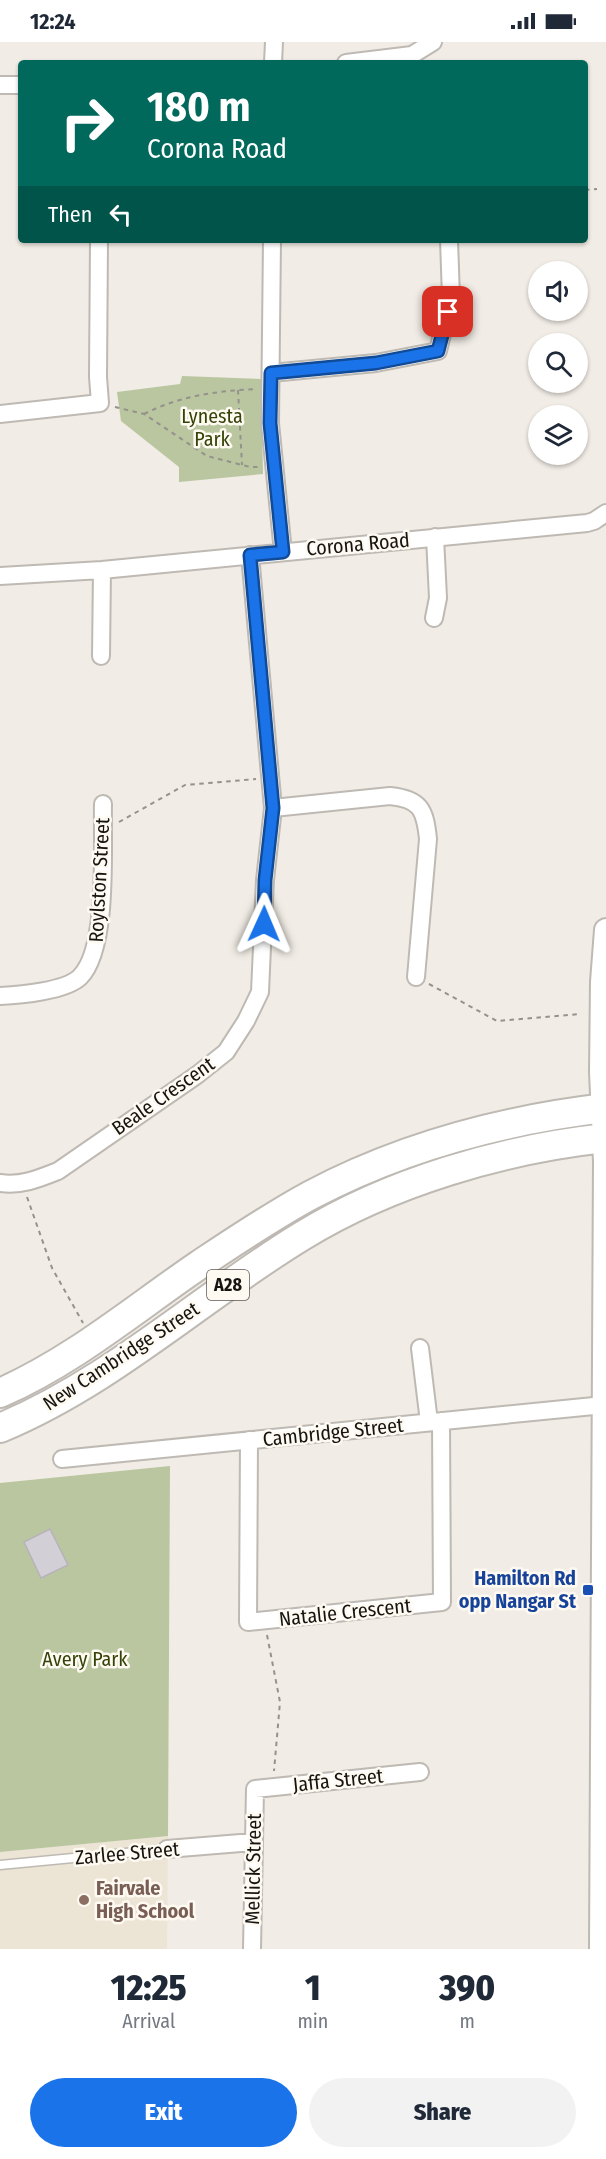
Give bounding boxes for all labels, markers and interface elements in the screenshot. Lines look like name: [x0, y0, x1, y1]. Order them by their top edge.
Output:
text: 12:24: [30, 8, 76, 35]
text: 180 m: [147, 82, 251, 132]
icon: right: [48, 84, 126, 162]
text: Corona Road: [147, 133, 287, 165]
icon: left: [104, 198, 137, 231]
text: Then: [48, 201, 92, 228]
map controls: [528, 261, 588, 465]
button: sound: [528, 261, 588, 321]
pin: [422, 286, 473, 337]
icon: arrive: [431, 295, 464, 328]
button: search: [528, 333, 588, 393]
park label: Lynesta Park: [181, 404, 243, 451]
button: layers: [528, 405, 588, 465]
street label: Corona Road: [305, 528, 411, 560]
street label: Roylston Street: [84, 817, 114, 943]
position arrow: [232, 892, 296, 956]
street label: Beale Crescent: [107, 1052, 219, 1140]
road number: A28: [207, 1270, 249, 1300]
street label: New Cambridge Street: [38, 1296, 204, 1415]
street label: Cambridge Street: [261, 1413, 405, 1451]
place label: Hamilton Rd opp Nangar St: [459, 1566, 577, 1613]
marker: Hamilton Rd opp Nangar St: [581, 1583, 595, 1597]
street label: Natalie Crescent: [278, 1593, 413, 1631]
park label: Avery Park: [42, 1647, 128, 1671]
street label: Jaffa Street: [292, 1763, 385, 1797]
street label: Mellick Street: [240, 1813, 266, 1925]
street label: Zarlee Street: [74, 1836, 181, 1870]
place label: Fairvale High School: [96, 1876, 195, 1923]
marker: Fairvale High School: [77, 1893, 91, 1907]
text: 12:25: [111, 1966, 187, 2010]
text: 1: [305, 1966, 321, 2010]
text: 390: [439, 1966, 495, 2010]
text: Arrival: [122, 2009, 175, 2033]
text: min: [297, 2009, 328, 2033]
text: m: [459, 2009, 475, 2033]
button: Exit: [30, 2078, 297, 2147]
button: Share: [309, 2078, 576, 2147]

